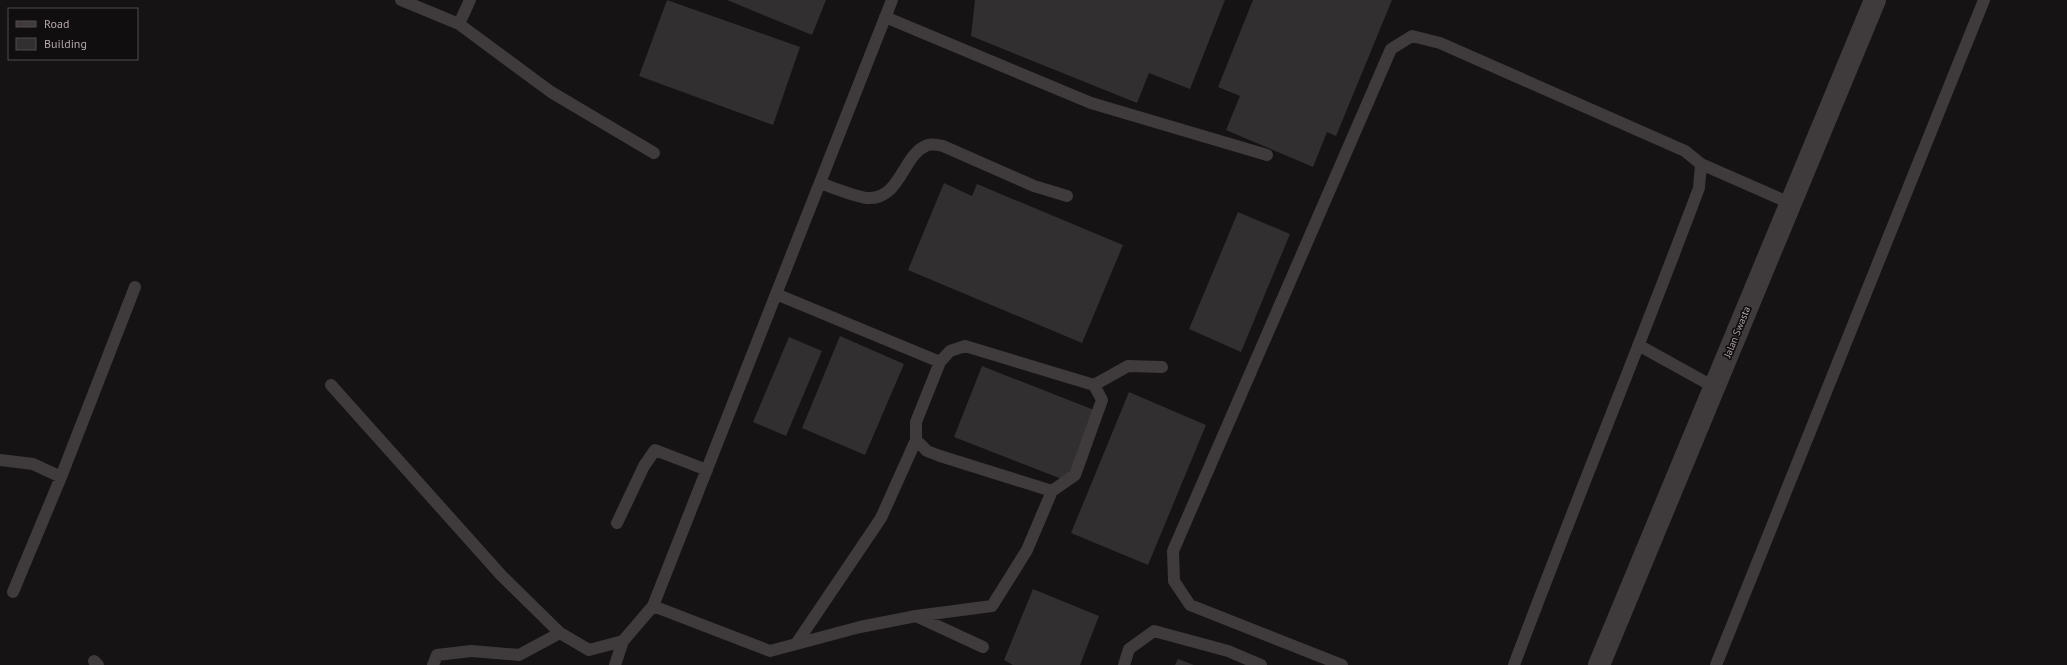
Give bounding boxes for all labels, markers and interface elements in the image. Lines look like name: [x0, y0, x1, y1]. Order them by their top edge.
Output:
legend: [8, 8, 138, 60]
text: Road: [44, 16, 69, 31]
text: Building: [44, 36, 87, 51]
street label: Jalan Swasta: [1720, 304, 1753, 360]

